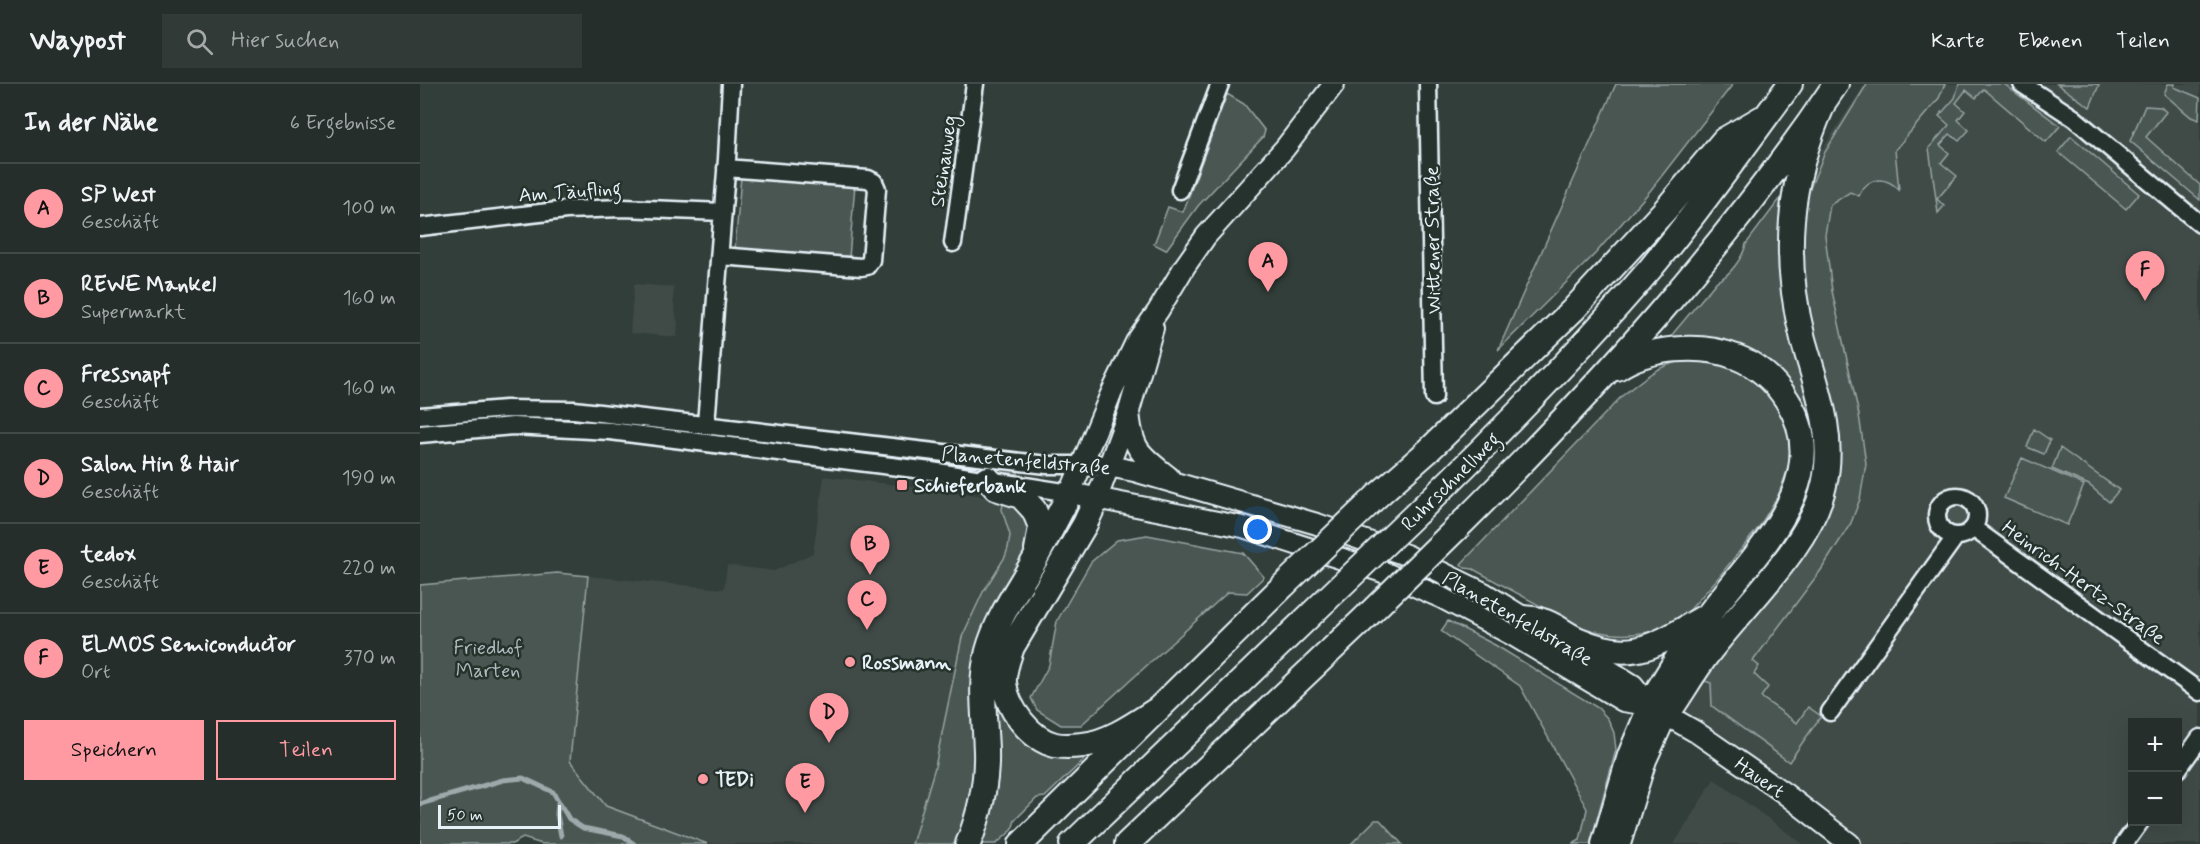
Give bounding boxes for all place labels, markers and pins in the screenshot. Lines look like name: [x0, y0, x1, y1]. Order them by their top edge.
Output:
pin: A: [1248, 242, 1288, 292]
pin: F: [2126, 252, 2164, 301]
place label: Schieferbank: [914, 473, 1027, 500]
marker: Schieferbank: [895, 478, 909, 492]
pin: B: [850, 526, 890, 575]
pin: C: [848, 580, 886, 630]
place label: Rossmann: [862, 650, 951, 677]
marker: Rossmann: [843, 655, 857, 669]
pin: D: [810, 694, 848, 743]
pin: E: [786, 764, 824, 813]
place label: TEDi: [715, 767, 754, 794]
marker: TEDi: [696, 772, 710, 786]

